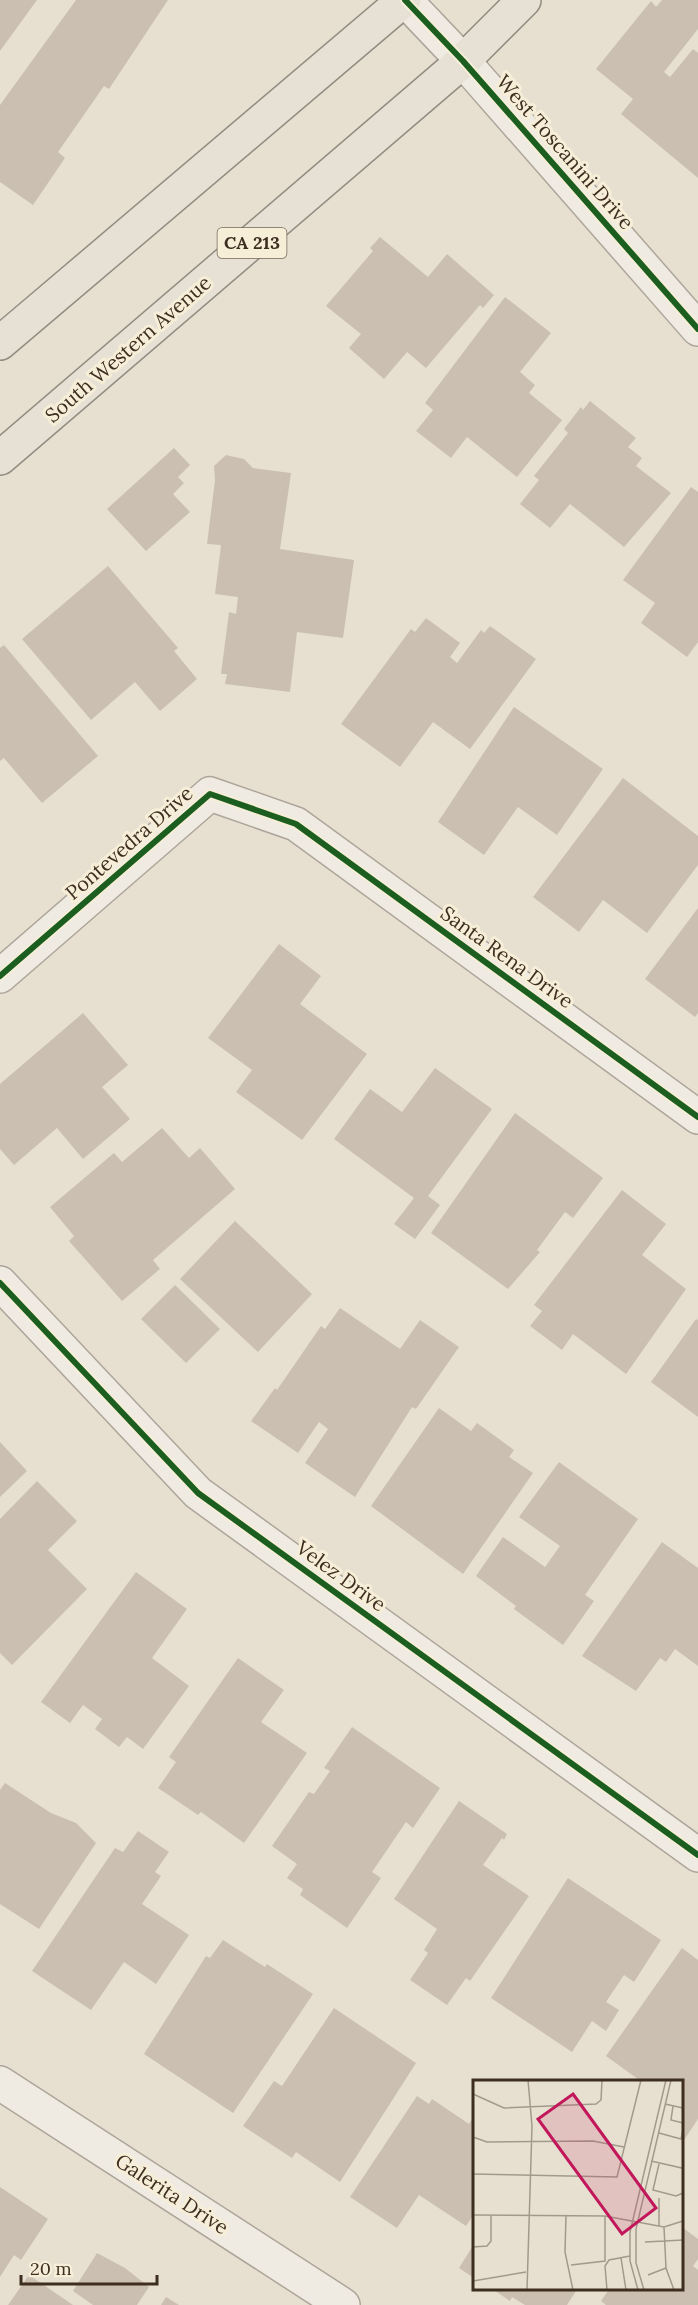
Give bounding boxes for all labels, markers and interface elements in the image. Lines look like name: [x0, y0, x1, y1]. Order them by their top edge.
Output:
street label: West Toscanini Drive: [491, 69, 639, 234]
road number: CA 213: [218, 228, 286, 258]
street label: South Western Avenue: [40, 270, 216, 428]
street label: Pontevedra Drive: [60, 780, 198, 905]
street label: Santa Rena Drive: [436, 900, 579, 1013]
street label: Velez Drive: [291, 1534, 391, 1617]
inset map: [473, 2080, 683, 2290]
street label: Galerita Drive: [111, 2148, 234, 2239]
scale bar: [21, 2248, 158, 2286]
text: 20 m: [30, 2257, 72, 2280]

